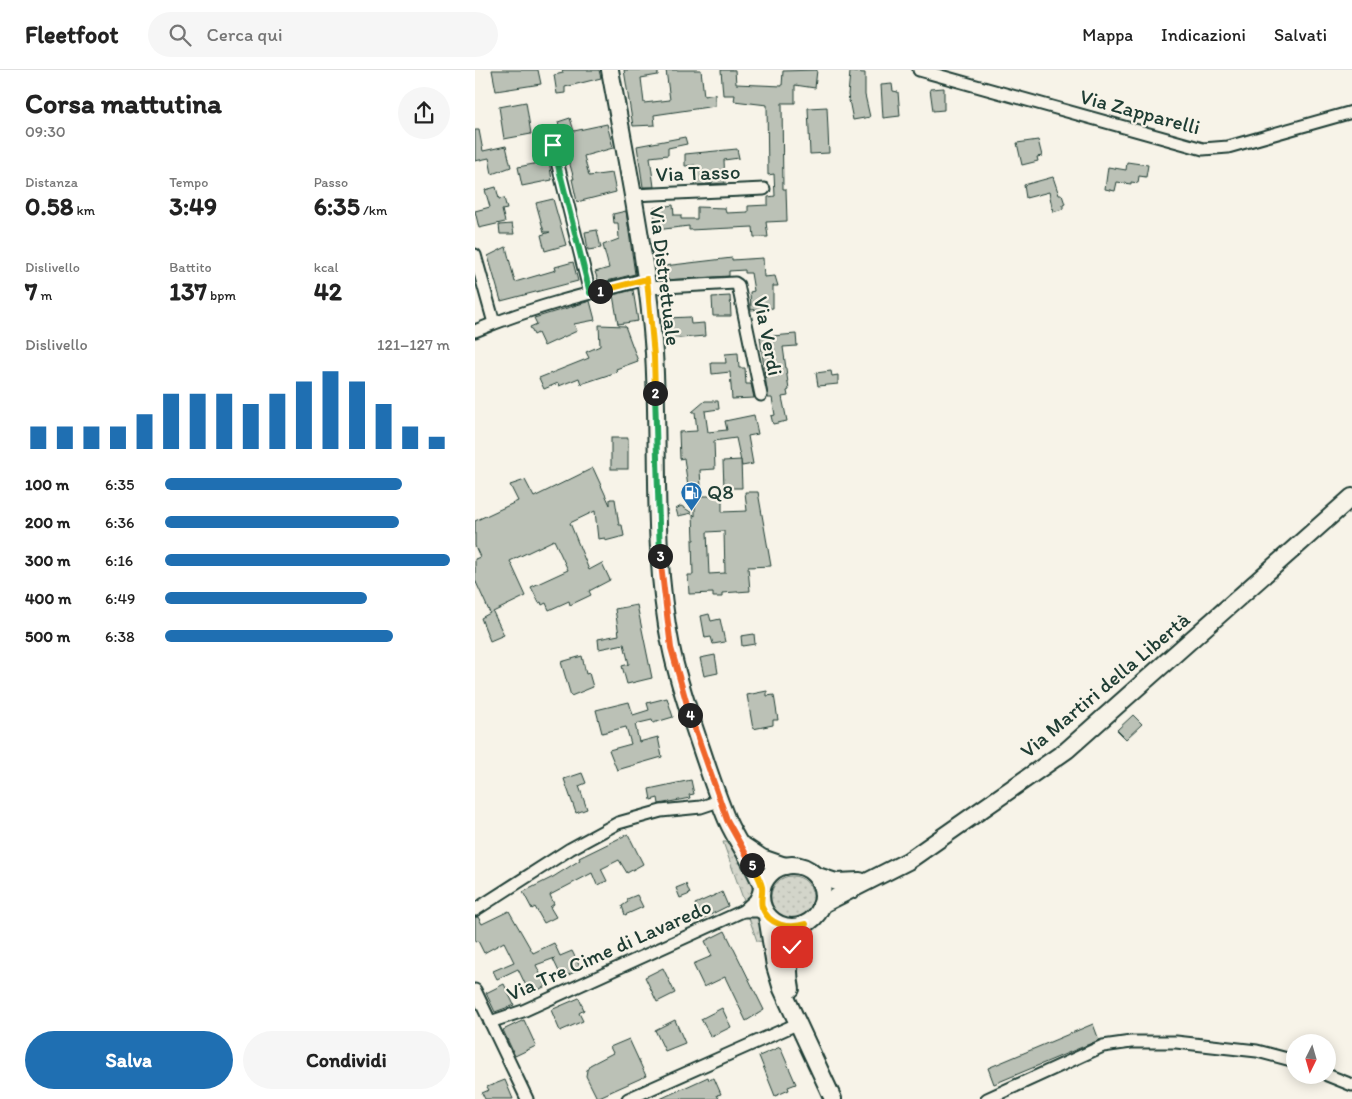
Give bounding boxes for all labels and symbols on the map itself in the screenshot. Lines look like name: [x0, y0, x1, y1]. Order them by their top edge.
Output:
street label: Via Zapparelli: [1077, 83, 1203, 140]
pin: [532, 124, 574, 166]
street label: Via Tasso: [655, 159, 741, 186]
street label: Via Distrettuale: [645, 205, 686, 347]
pin: 1: [587, 278, 613, 304]
street label: Via Verdi: [749, 294, 788, 378]
pin: 2: [643, 380, 667, 406]
place label: Q8: [707, 479, 734, 504]
fuel station icon: Q8: [679, 480, 703, 511]
pin: 3: [647, 544, 673, 568]
street label: Via Martiri della Libertà: [1015, 606, 1195, 763]
pin: 4: [677, 702, 703, 728]
pin: 5: [739, 852, 765, 878]
street label: Via Tre Cime di Lavaredo: [503, 893, 715, 1006]
pin: [771, 926, 813, 968]
north arrow: [1286, 1034, 1336, 1084]

